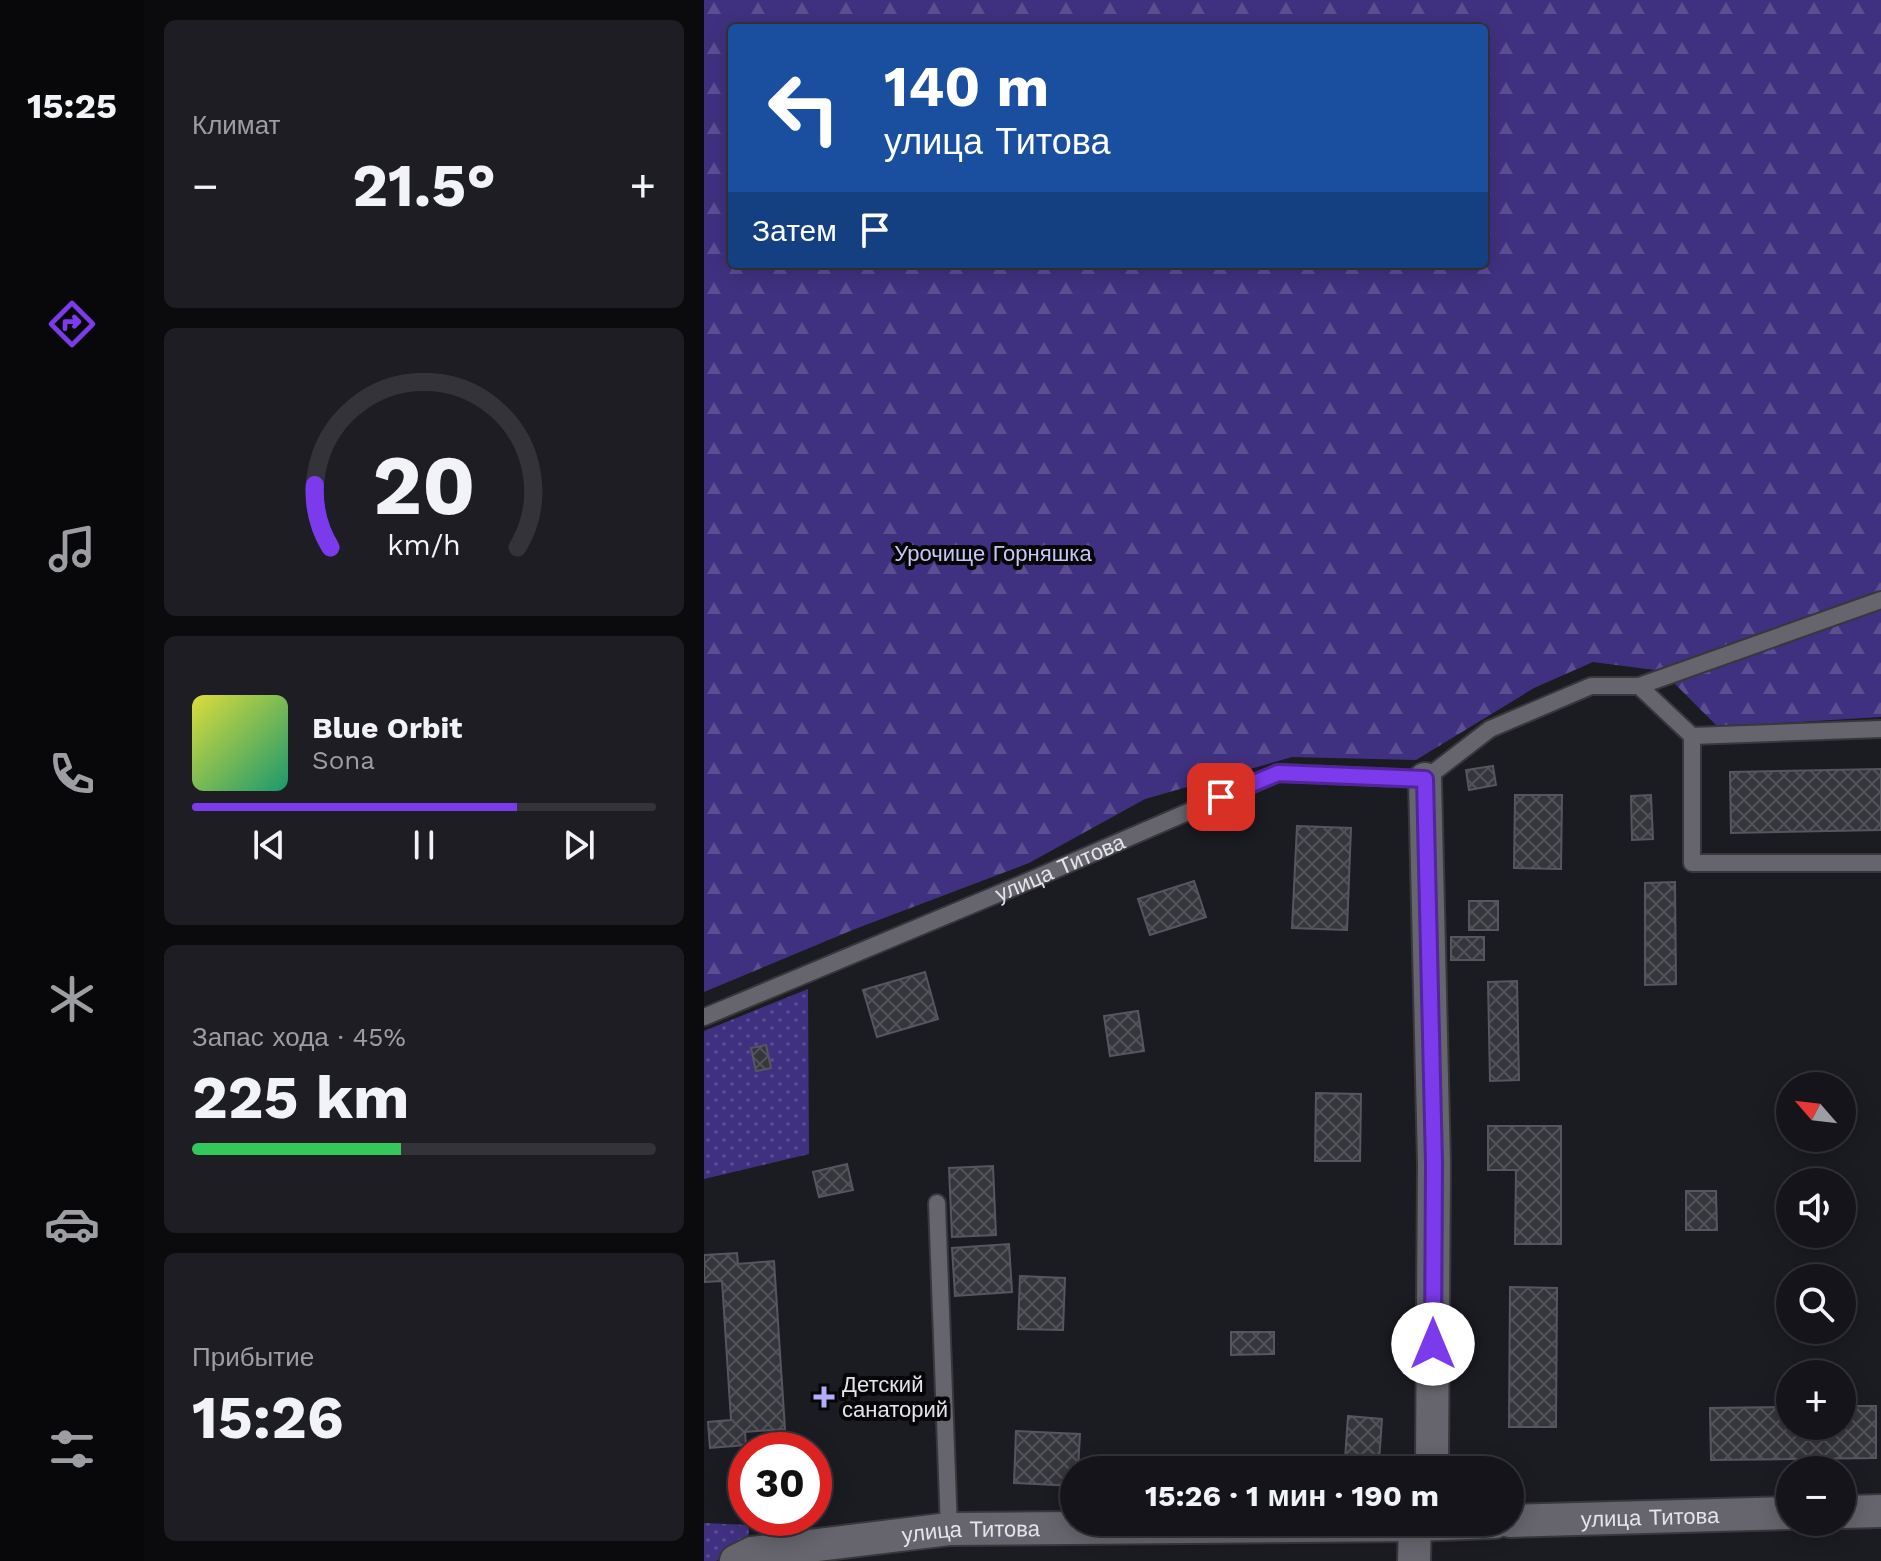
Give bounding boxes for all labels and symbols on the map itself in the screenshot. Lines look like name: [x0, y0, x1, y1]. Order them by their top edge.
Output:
park label: Урочище Горняшка: [894, 541, 1092, 566]
pin: [1187, 763, 1255, 831]
street label: улица Титова: [991, 829, 1129, 907]
north arrow: [1776, 1072, 1856, 1152]
position arrow: [1391, 1302, 1475, 1386]
place label: Детский санаторий: [842, 1372, 948, 1422]
marker: Детский санаторий: [813, 1386, 835, 1408]
speed limit sign: 30: [728, 1432, 832, 1536]
street label: улица Титова: [1580, 1503, 1720, 1532]
street label: улица Титова: [900, 1516, 1041, 1548]

